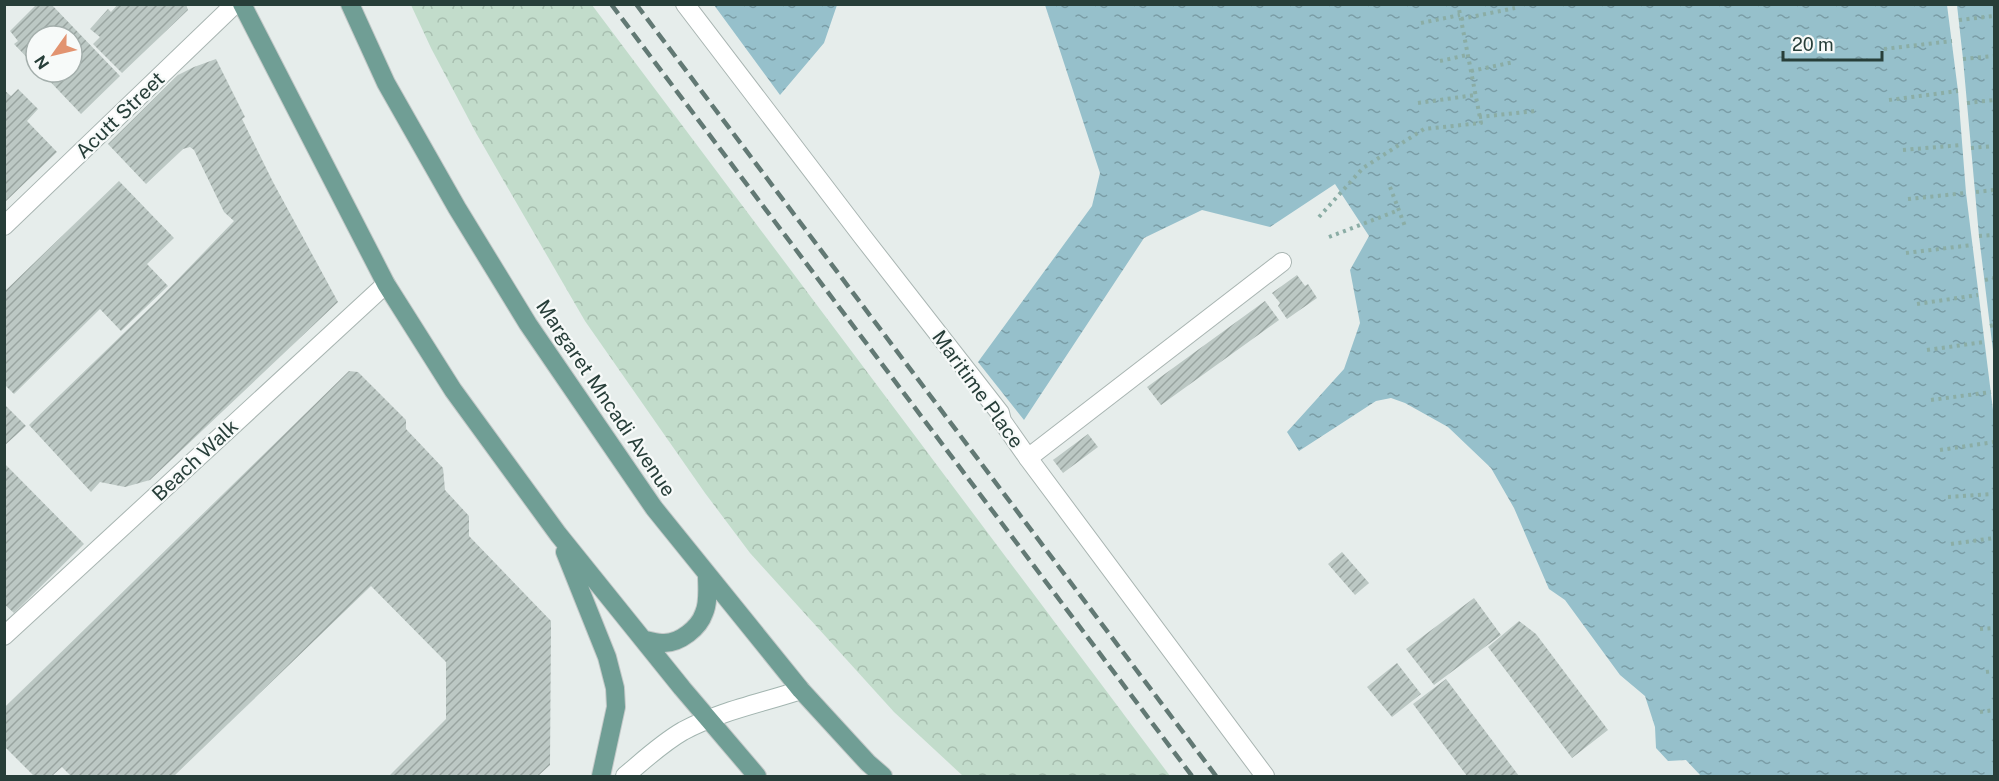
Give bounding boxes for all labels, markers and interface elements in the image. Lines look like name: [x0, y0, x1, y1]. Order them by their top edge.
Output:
north arrow: [24, 24, 84, 84]
scale bar: [1783, 24, 1882, 62]
text: 20 m: [1792, 34, 1834, 55]
text: N: [31, 52, 53, 73]
street label: Acutt Street: [71, 67, 169, 163]
street label: Margaret Mncadi Avenue: [531, 295, 681, 501]
street label: Maritime Place: [927, 325, 1029, 453]
street label: Beach Walk: [147, 414, 243, 506]

